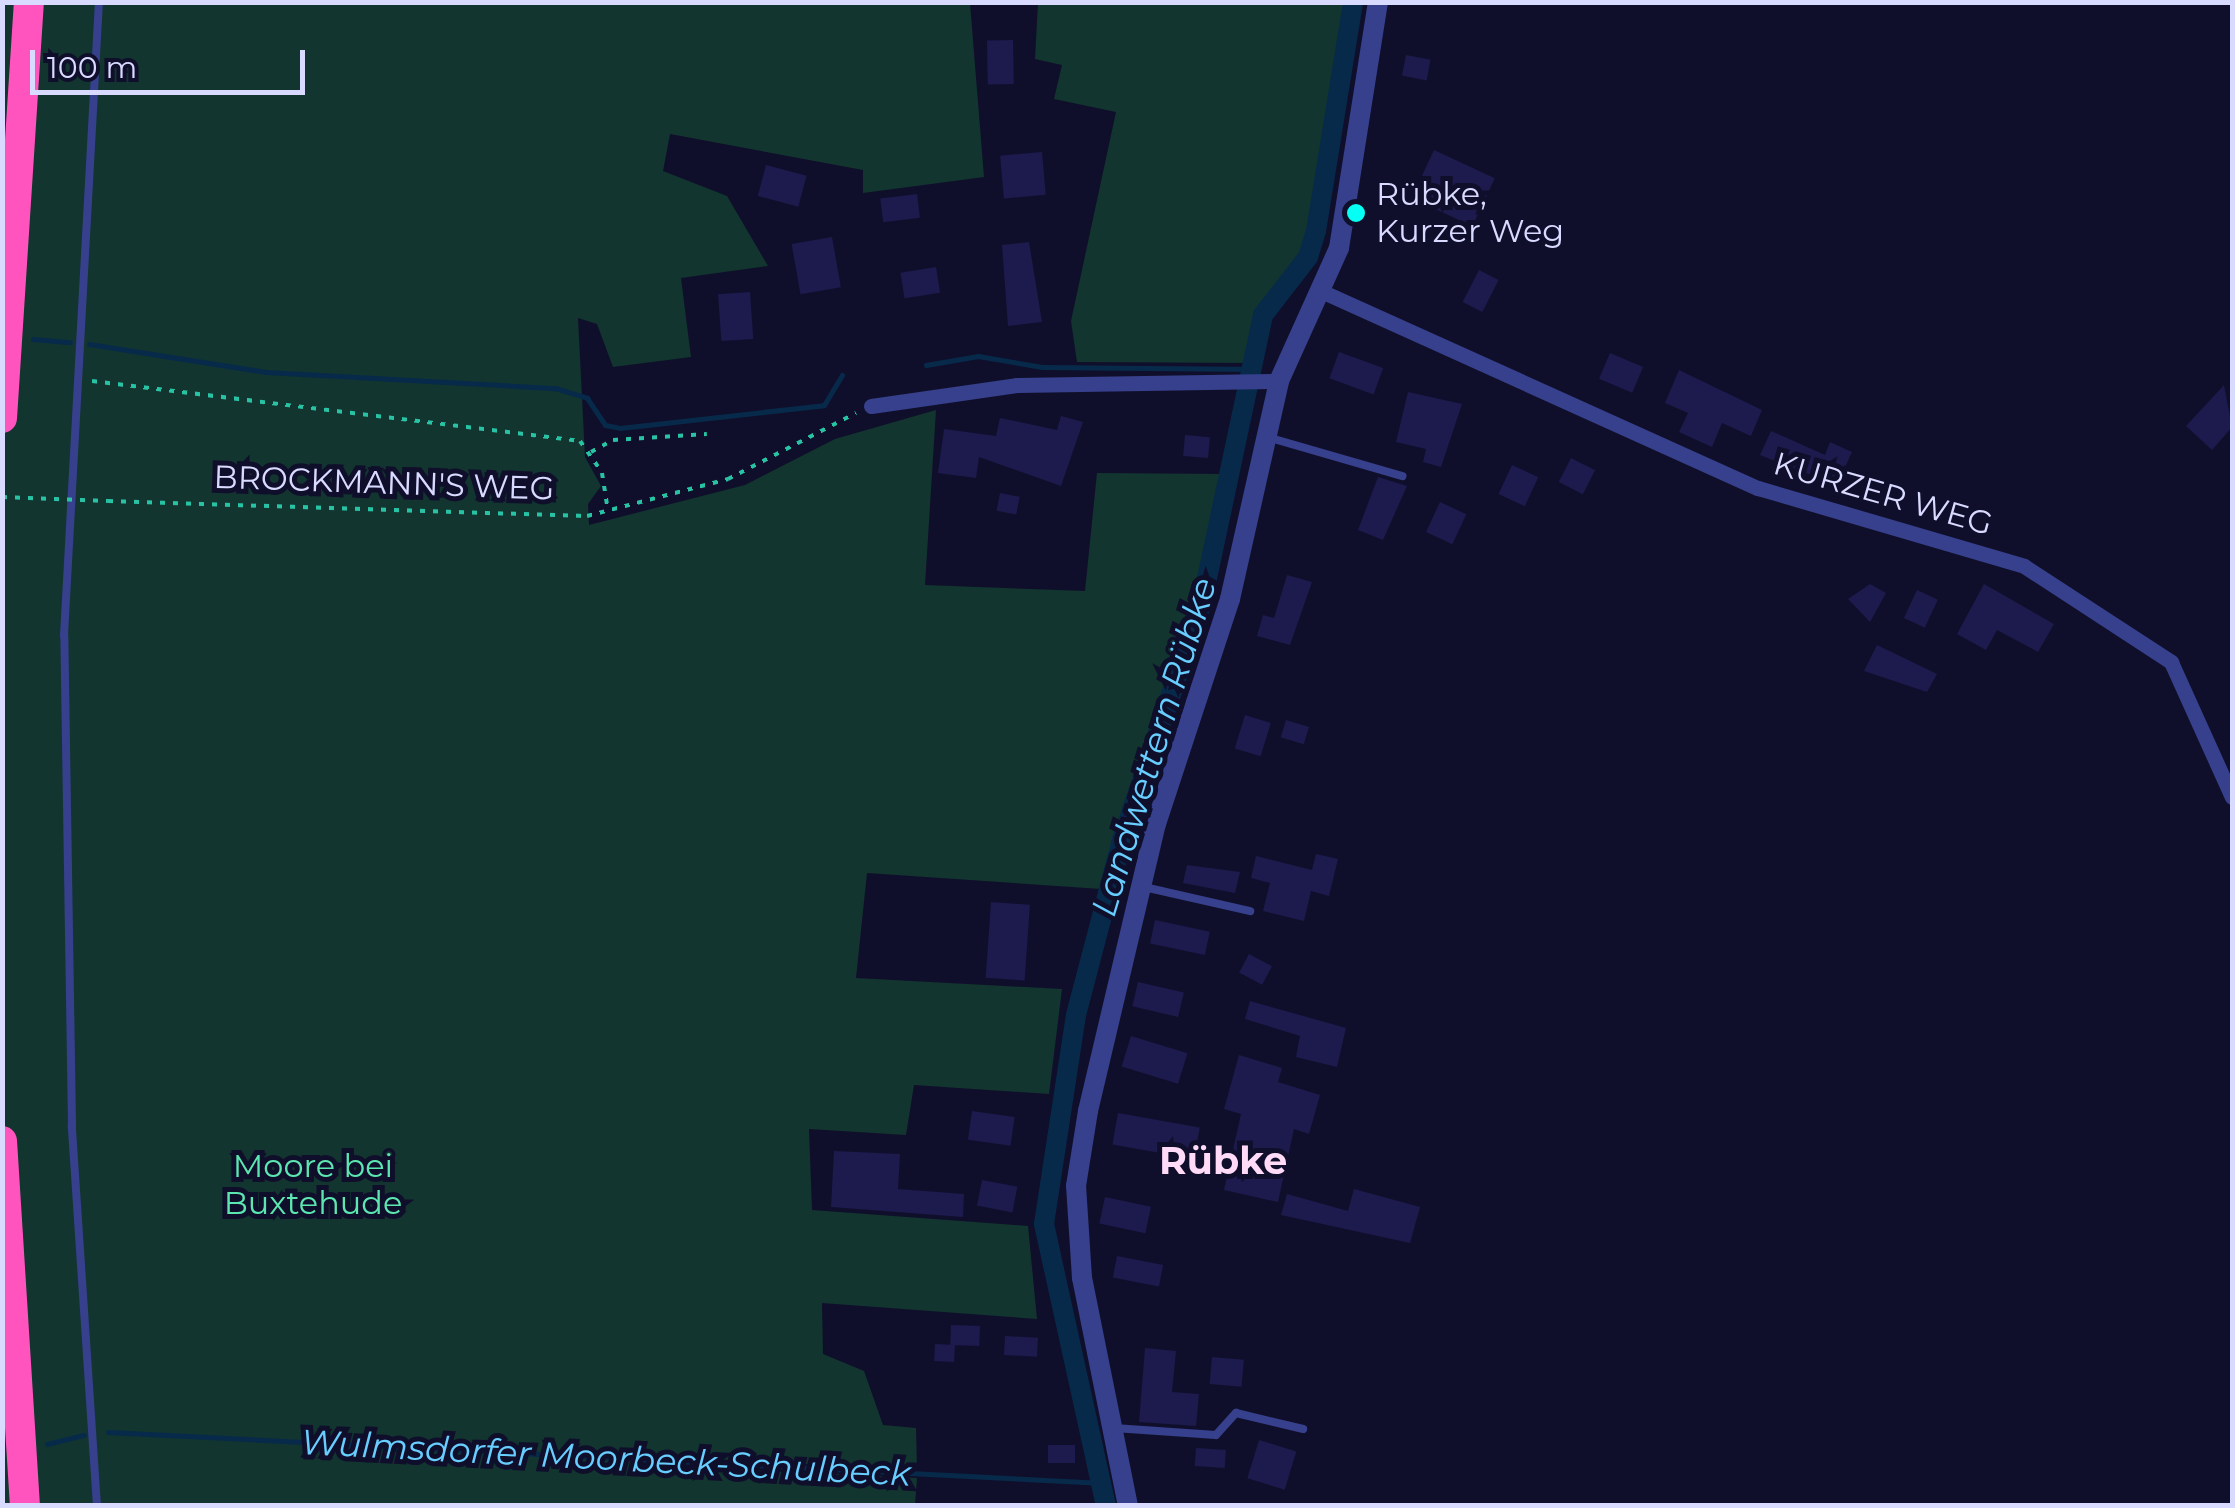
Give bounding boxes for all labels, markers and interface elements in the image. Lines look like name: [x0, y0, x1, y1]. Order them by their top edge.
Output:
scale bar: [35, 30, 310, 92]
text: 100 m: [47, 49, 137, 86]
place label: Rübke, Kurzer Weg: [1376, 176, 1564, 251]
marker: Rübke, Kurzer Weg: [1345, 202, 1367, 224]
street label: KURZER WEG: [1769, 444, 1997, 544]
street label: BROCKMANN'S WEG: [213, 458, 555, 508]
water label: Landwettern Rübke: [1083, 573, 1225, 921]
district label: Rübke: [1159, 1138, 1287, 1184]
park label: Moore bei Buxtehude: [224, 1148, 402, 1223]
water label: Wulmsdorfer Moorbeck-Schulbeck: [300, 1421, 912, 1495]

